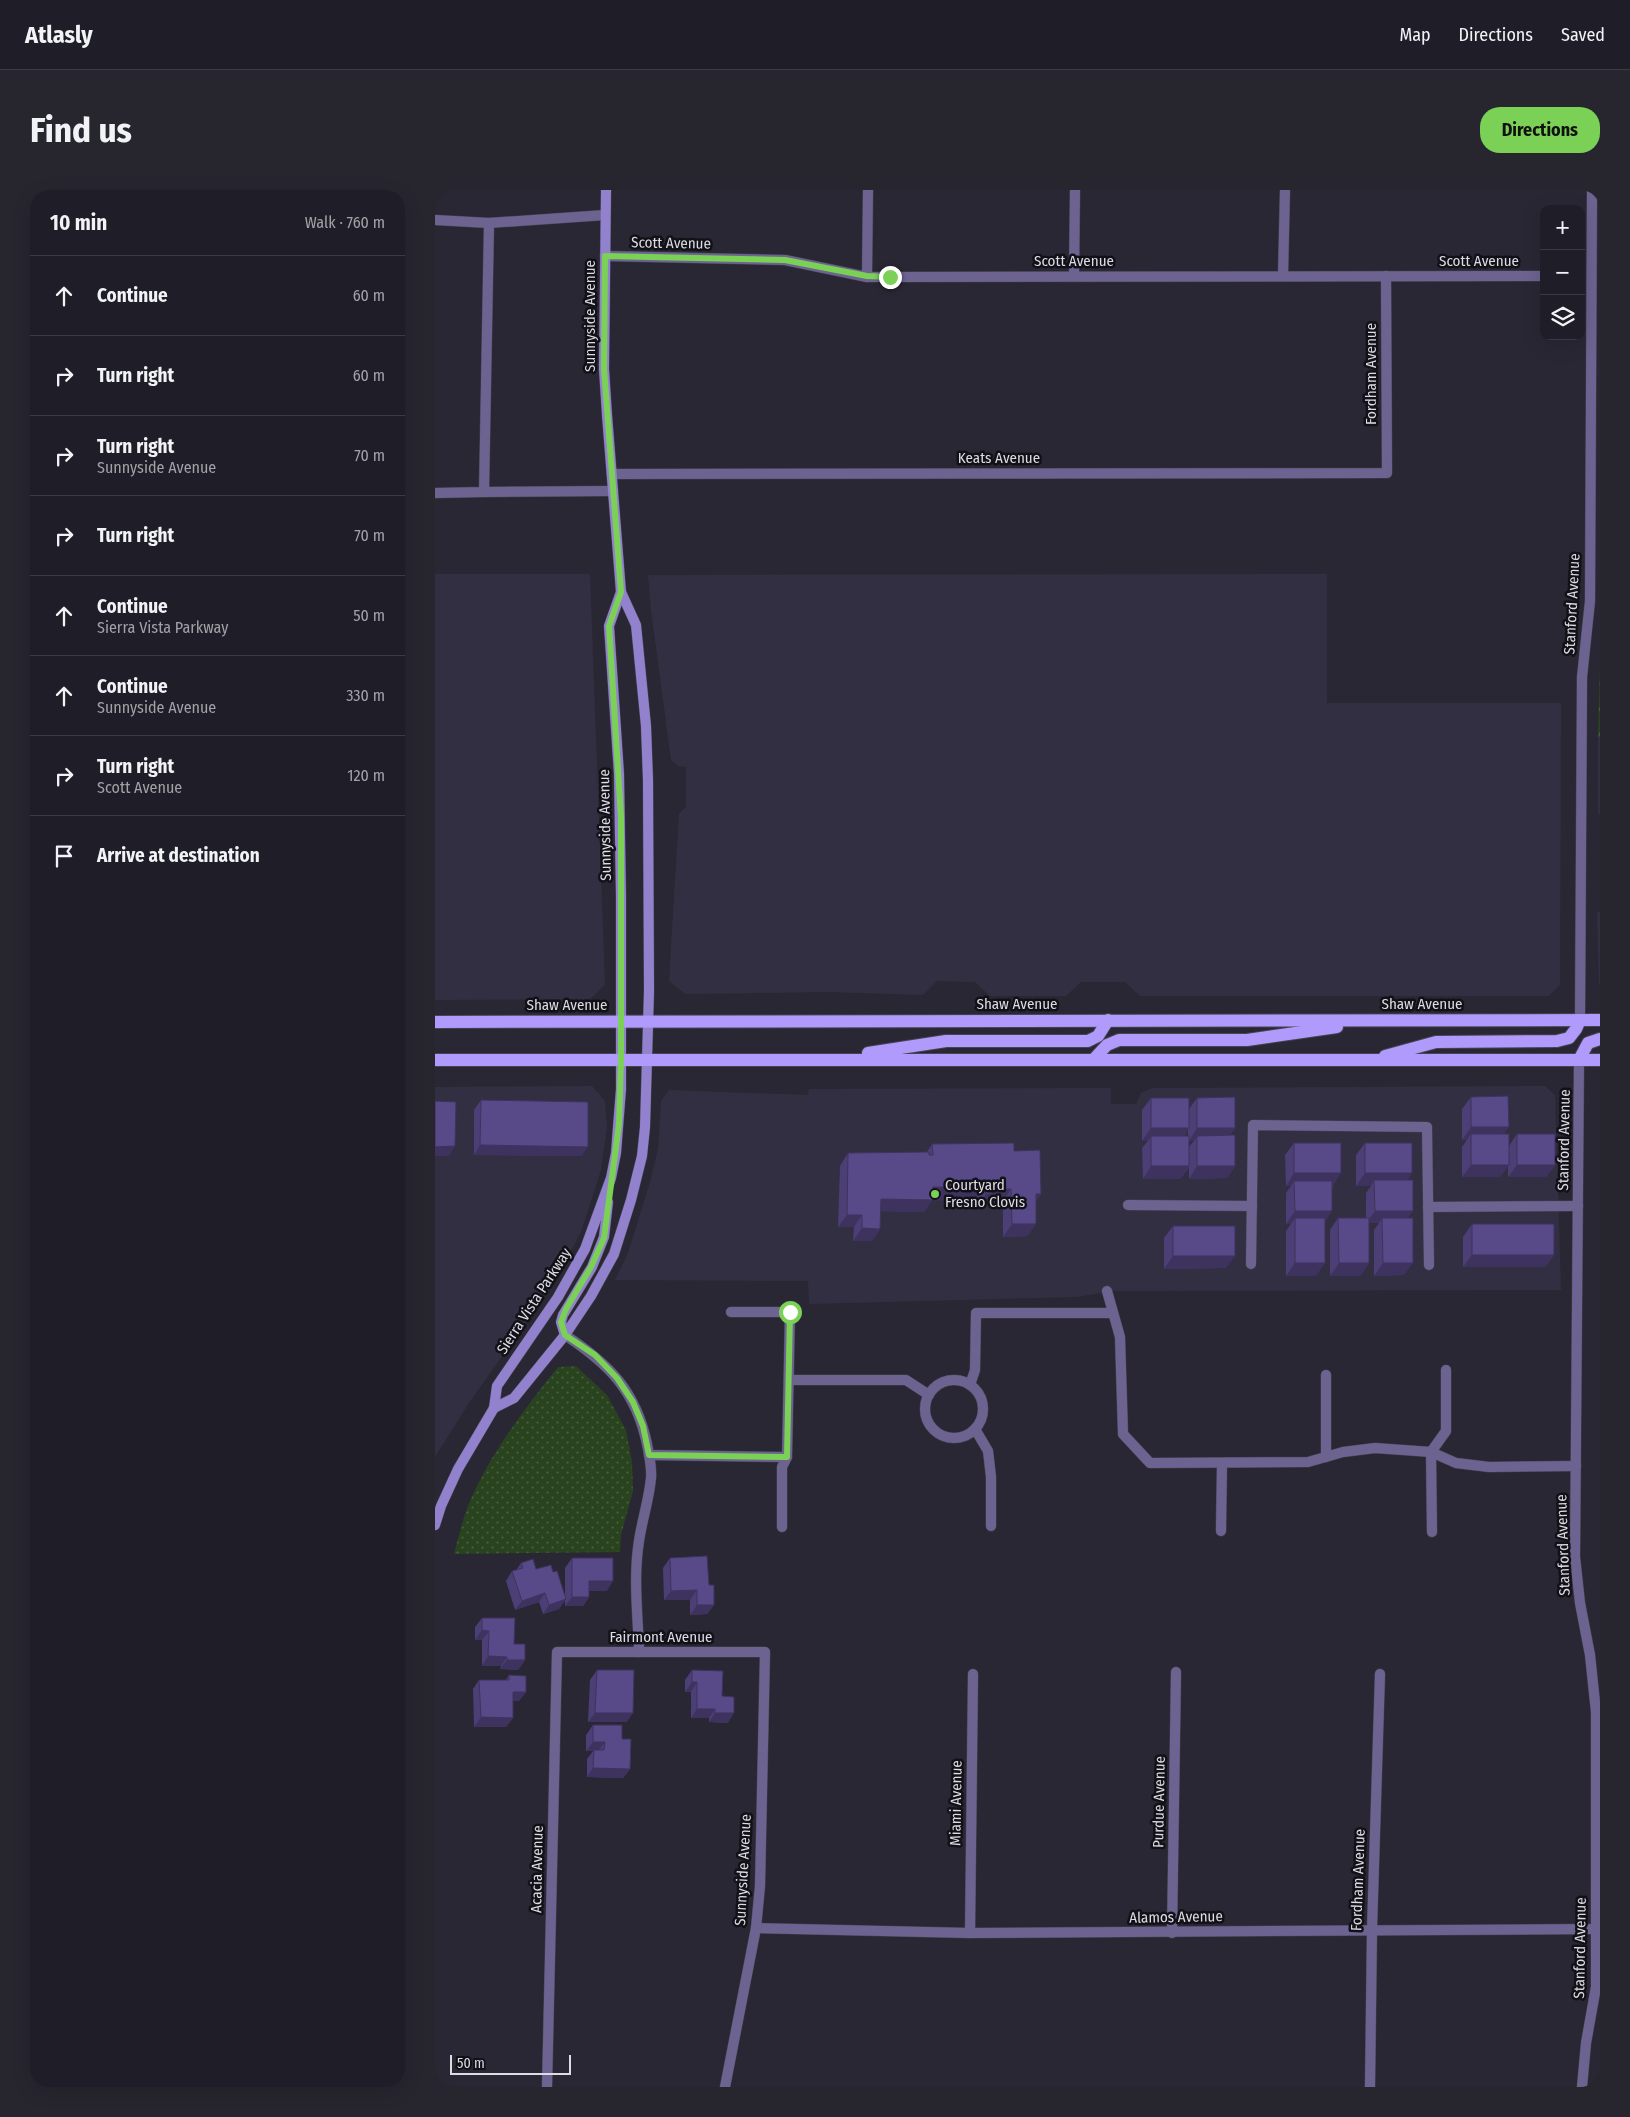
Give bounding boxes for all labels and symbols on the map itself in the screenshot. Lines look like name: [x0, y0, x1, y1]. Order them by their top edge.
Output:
street label: Scott Avenue: [631, 233, 711, 253]
street label: Scott Avenue: [1034, 252, 1114, 270]
street label: Scott Avenue: [1439, 252, 1519, 270]
street label: Sunnyside Avenue: [581, 260, 599, 372]
route end: [879, 266, 902, 289]
street label: Fordham Avenue: [1362, 323, 1380, 425]
street label: Keats Avenue: [958, 449, 1040, 467]
street label: Stanford Avenue: [1560, 553, 1584, 655]
street label: Sunnyside Avenue: [595, 769, 615, 881]
street label: Shaw Avenue: [976, 995, 1058, 1013]
street label: Shaw Avenue: [1381, 995, 1463, 1013]
street label: Shaw Avenue: [526, 996, 608, 1014]
street label: Stanford Avenue: [1554, 1089, 1574, 1191]
place label: Courtyard Fresno Clovis: [945, 1176, 1025, 1211]
marker: Courtyard Fresno Clovis: [929, 1188, 941, 1200]
street label: Sierra Vista Parkway: [493, 1244, 575, 1358]
route start: [779, 1301, 802, 1324]
street label: Stanford Avenue: [1552, 1494, 1574, 1596]
street label: Fairmont Avenue: [610, 1628, 712, 1646]
street label: Purdue Avenue: [1149, 1756, 1169, 1848]
street label: Miami Avenue: [946, 1760, 966, 1846]
street label: Sunnyside Avenue: [731, 1814, 755, 1926]
street label: Acacia Avenue: [527, 1825, 547, 1913]
street label: Fordham Avenue: [1347, 1829, 1369, 1931]
street label: Stanford Avenue: [1570, 1897, 1590, 1999]
street label: Alamos Avenue: [1129, 1907, 1223, 1927]
scale bar: [450, 2052, 571, 2075]

